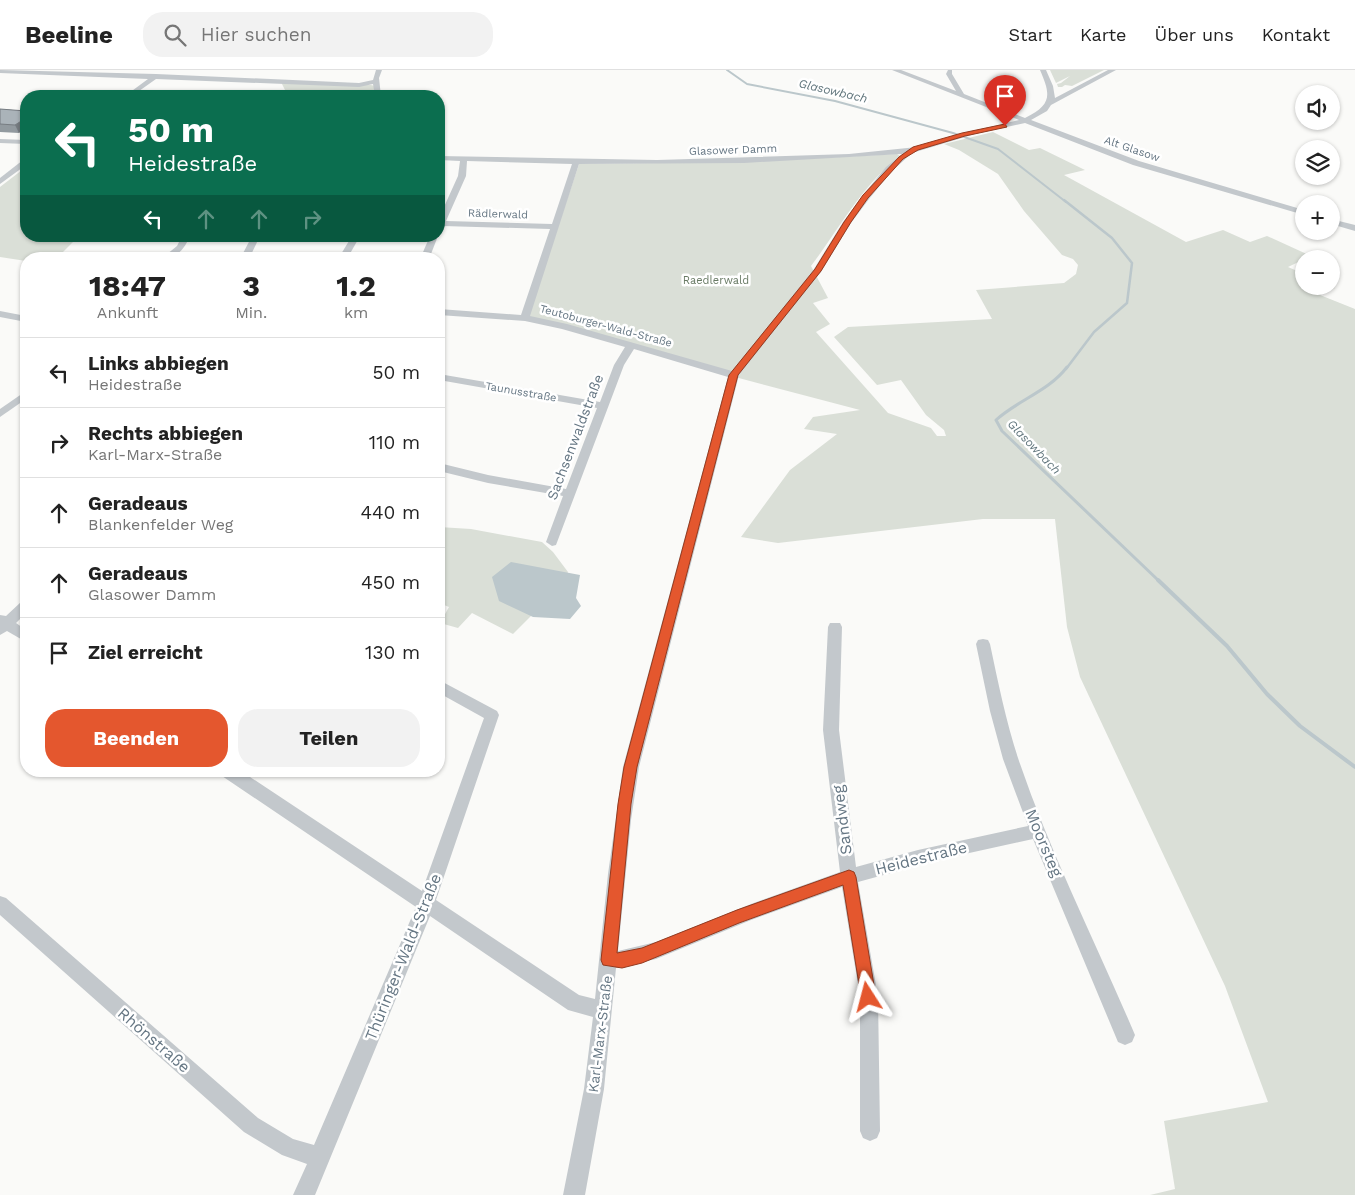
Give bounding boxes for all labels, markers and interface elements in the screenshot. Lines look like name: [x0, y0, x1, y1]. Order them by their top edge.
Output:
search box: [143, 12, 493, 57]
text: Beeline: [25, 21, 113, 49]
icon: search: [161, 21, 189, 49]
text: Hier suchen: [201, 23, 311, 46]
text: Start: [1008, 24, 1052, 45]
text: Karte: [1080, 24, 1127, 45]
text: Über uns: [1155, 24, 1234, 45]
text: Kontakt: [1262, 24, 1330, 45]
pin: [984, 75, 1026, 126]
water label: Glasowbach: [797, 76, 869, 106]
icon: arrive: [991, 82, 1019, 110]
map controls: [1295, 85, 1340, 295]
button: sound: [1295, 85, 1340, 130]
text: 50 m: [128, 109, 214, 151]
icon: left: [45, 110, 110, 175]
street label: Alt Glasow: [1103, 133, 1161, 165]
button: layers: [1295, 140, 1340, 185]
street label: Glasower Damm: [689, 142, 777, 158]
text: Heidestraße: [128, 151, 257, 176]
button: +: [1295, 195, 1340, 240]
icon: left: [139, 205, 167, 233]
icon: ahead: [192, 205, 220, 233]
icon: ahead: [245, 205, 273, 233]
icon: right: [298, 205, 326, 233]
street label: Rädlerwald: [468, 206, 528, 222]
button: −: [1295, 250, 1340, 295]
text: 18:47: [89, 268, 166, 303]
text: 3: [242, 268, 260, 303]
text: 1.2: [336, 268, 376, 303]
park label: Raedlerwald: [683, 274, 749, 287]
street label: Teutoburger-Wald-Straße: [539, 302, 673, 350]
text: Ankunft: [97, 303, 158, 322]
text: Min.: [235, 303, 267, 322]
text: km: [344, 303, 368, 322]
text: Links abbiegen: [88, 352, 229, 375]
icon: left: [45, 359, 73, 387]
text: 50 m: [373, 361, 420, 384]
street label: Sachsenwaldstraße: [544, 372, 606, 502]
text: Heidestraße: [88, 375, 182, 394]
street label: Taunusstraße: [484, 379, 558, 405]
water label: Glasowbach: [1005, 417, 1063, 477]
text: Rechts abbiegen: [88, 422, 243, 445]
icon: right: [45, 429, 73, 457]
text: 110 m: [369, 431, 420, 454]
text: Karl-Marx-Straße: [88, 445, 222, 464]
text: Geradeaus: [88, 492, 188, 515]
icon: ahead: [45, 499, 73, 527]
text: 440 m: [360, 501, 420, 524]
text: Blankenfelder Weg: [88, 515, 233, 534]
text: Geradeaus: [88, 562, 188, 585]
icon: ahead: [45, 569, 73, 597]
text: 450 m: [361, 571, 420, 594]
text: Glasower Damm: [88, 585, 216, 604]
icon: arrive: [45, 639, 73, 667]
text: Ziel erreicht: [88, 641, 203, 664]
text: 130 m: [365, 641, 420, 664]
button: Beenden: [45, 709, 228, 767]
button: Teilen: [238, 709, 420, 767]
street label: Sandweg: [828, 784, 856, 856]
street label: Moorsteg: [1021, 806, 1067, 880]
street label: Heidestraße: [873, 837, 969, 879]
street label: Thüringer-Wald-Straße: [361, 871, 445, 1043]
position arrow: [841, 970, 893, 1022]
street label: Karl-Marx-Straße: [585, 975, 615, 1093]
street label: Rhönstraße: [114, 1003, 194, 1077]

